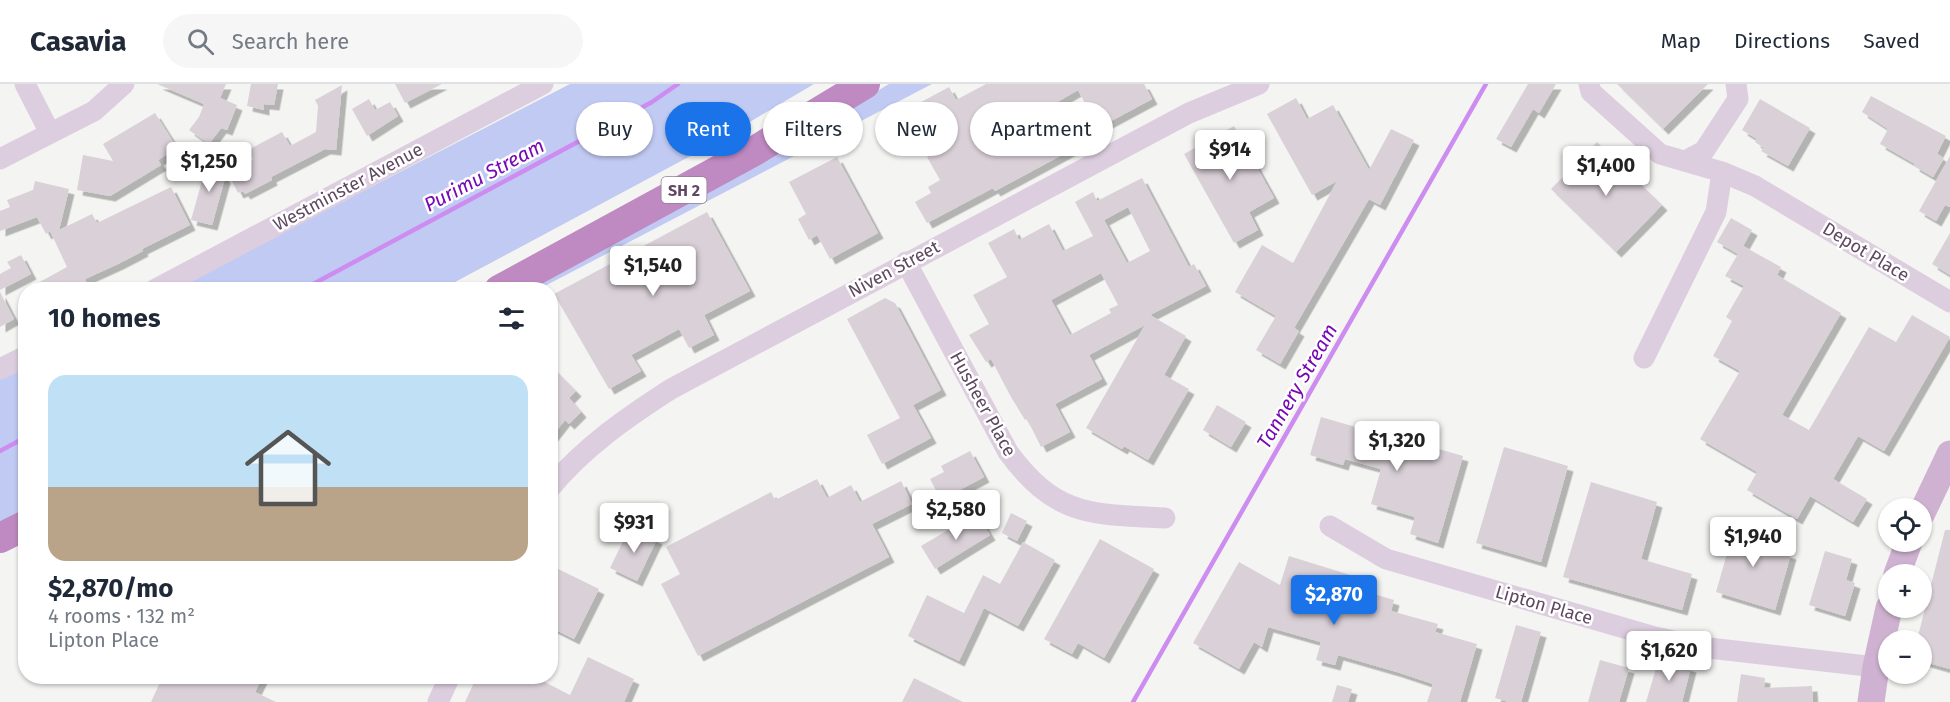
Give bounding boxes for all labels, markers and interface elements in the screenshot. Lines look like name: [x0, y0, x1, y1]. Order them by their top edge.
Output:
search box: [163, 14, 583, 68]
text: Casavia: [30, 25, 127, 58]
icon: search: [184, 25, 217, 58]
text: Search here: [232, 28, 349, 55]
text: Map: [1661, 28, 1701, 54]
text: Directions: [1734, 28, 1830, 54]
text: Saved: [1863, 28, 1920, 54]
chip: Buy: [576, 102, 653, 156]
chip: Rent: [665, 102, 751, 156]
chip: Filters: [763, 102, 863, 156]
chip: New: [875, 102, 958, 156]
chip: Apartment: [970, 102, 1113, 156]
pin: $914: [1194, 130, 1266, 181]
water label: Purimu Stream: [420, 133, 548, 217]
text: $914: [1209, 137, 1251, 161]
street label: Westminster Avenue: [269, 138, 427, 236]
pin: $1,250: [160, 142, 258, 193]
pin: $1,400: [1557, 146, 1655, 197]
text: $1,250: [180, 149, 238, 173]
text: $1,400: [1577, 153, 1635, 177]
road number: SH 2: [662, 177, 706, 203]
street label: Depot Place: [1819, 218, 1913, 286]
street label: Niven Street: [845, 236, 944, 302]
pin: $1,540: [604, 246, 702, 297]
text: $1,540: [624, 253, 682, 277]
icon: filters: [495, 302, 528, 335]
text: 10 homes: [48, 303, 161, 334]
water label: Tannery Stream: [1252, 319, 1342, 453]
street label: Husheer Place: [945, 348, 1021, 460]
icon: home: [234, 414, 342, 522]
pin: $1,320: [1348, 421, 1446, 472]
text: $1,320: [1369, 428, 1425, 452]
pin: $2,580: [907, 490, 1005, 541]
text: $2,580: [926, 497, 986, 521]
map controls: [1878, 498, 1932, 684]
button: locate: [1878, 498, 1932, 552]
pin: $931: [598, 503, 670, 554]
text: $931: [614, 510, 654, 534]
pin: $1,940: [1704, 517, 1802, 568]
text: $1,940: [1724, 524, 1782, 548]
button: +: [1878, 564, 1932, 618]
text: $2,870/mo: [48, 573, 173, 604]
pin: $2,870: [1285, 575, 1383, 626]
street label: Lipton Place: [1493, 581, 1595, 629]
text: $2,870: [1305, 582, 1363, 606]
text: 4 rooms · 132 m²: [48, 604, 195, 628]
text: Lipton Place: [48, 628, 159, 652]
button: −: [1878, 630, 1932, 684]
pin: $1,620: [1620, 631, 1718, 682]
text: $1,620: [1640, 638, 1698, 662]

